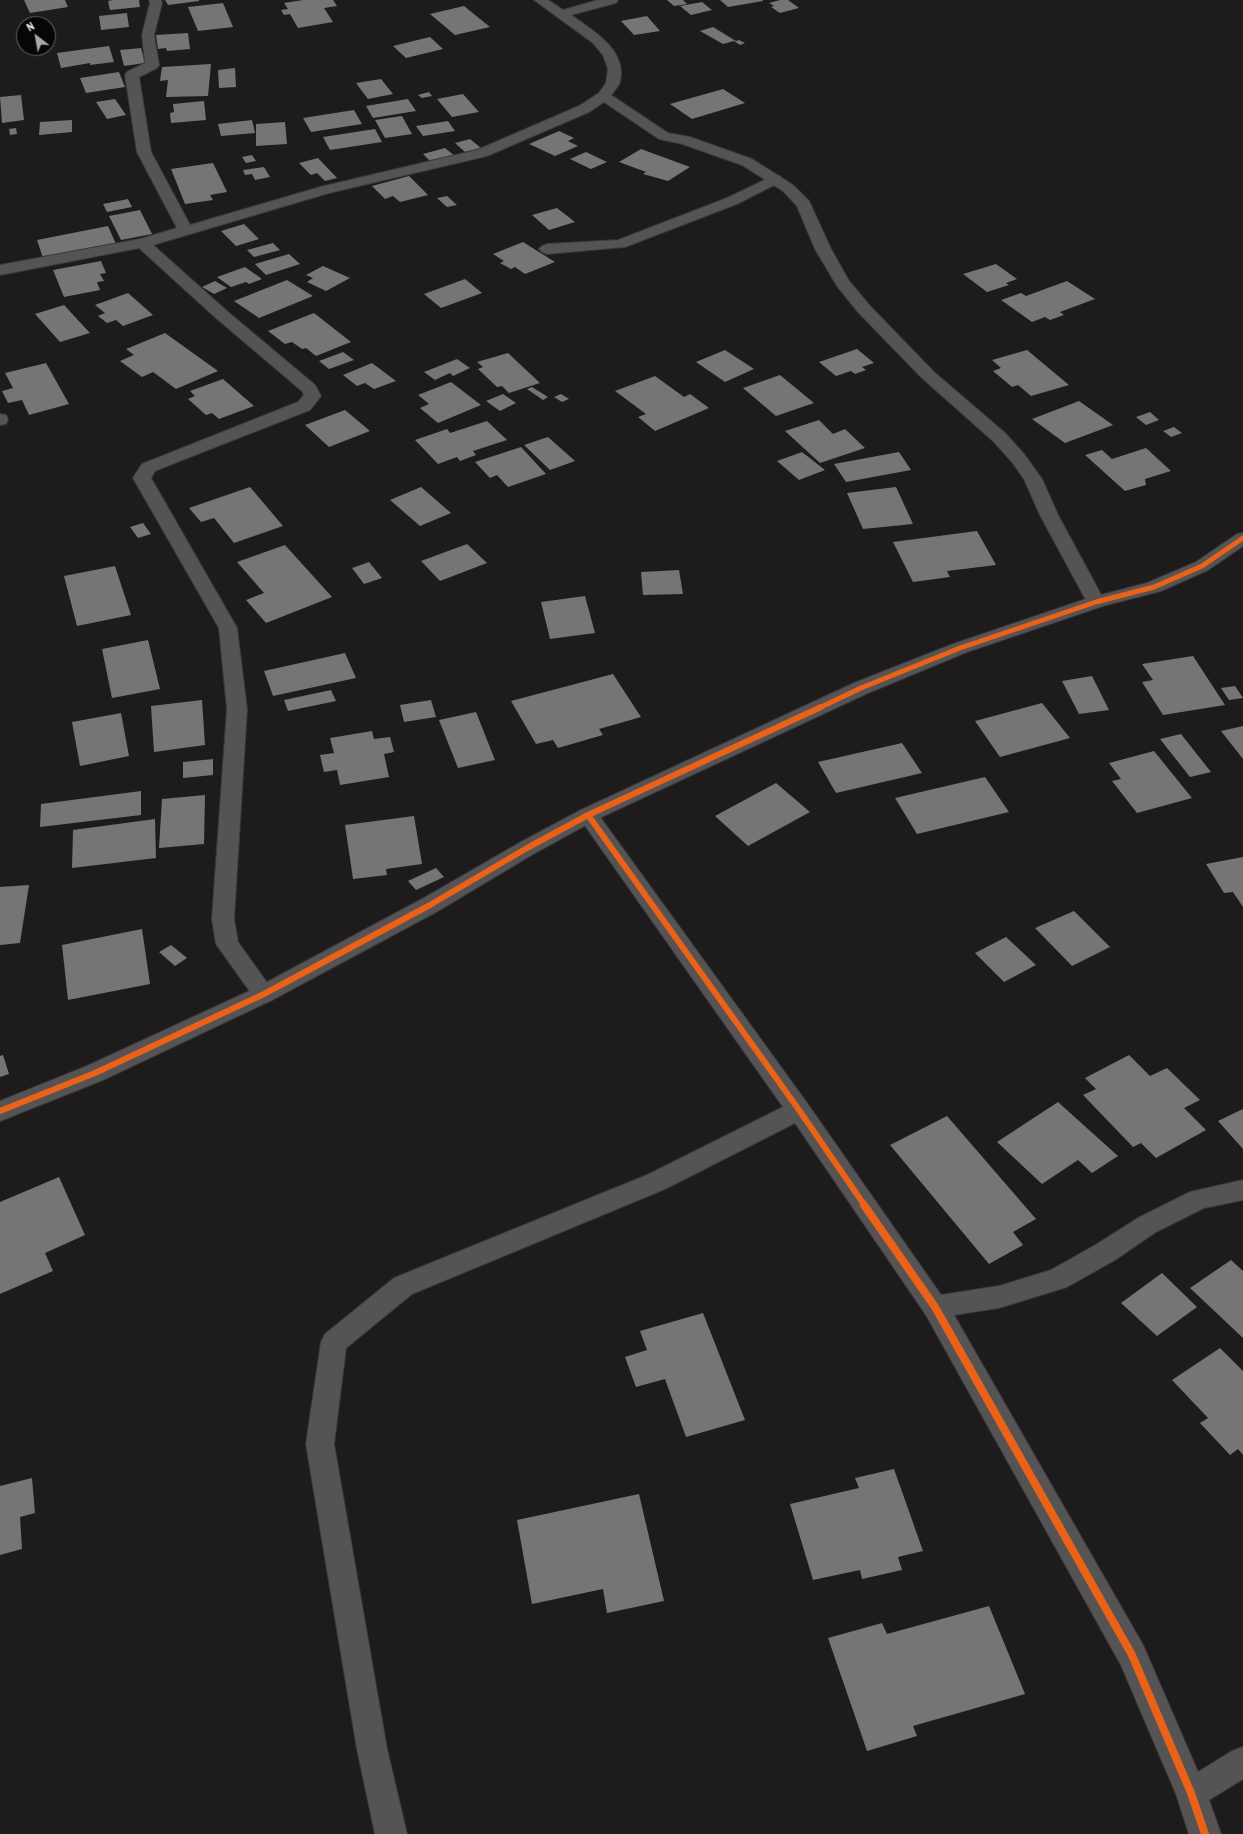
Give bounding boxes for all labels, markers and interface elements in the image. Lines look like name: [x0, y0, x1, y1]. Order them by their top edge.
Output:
north arrow: [16, 16, 56, 56]
text: N: [24, 19, 37, 34]

